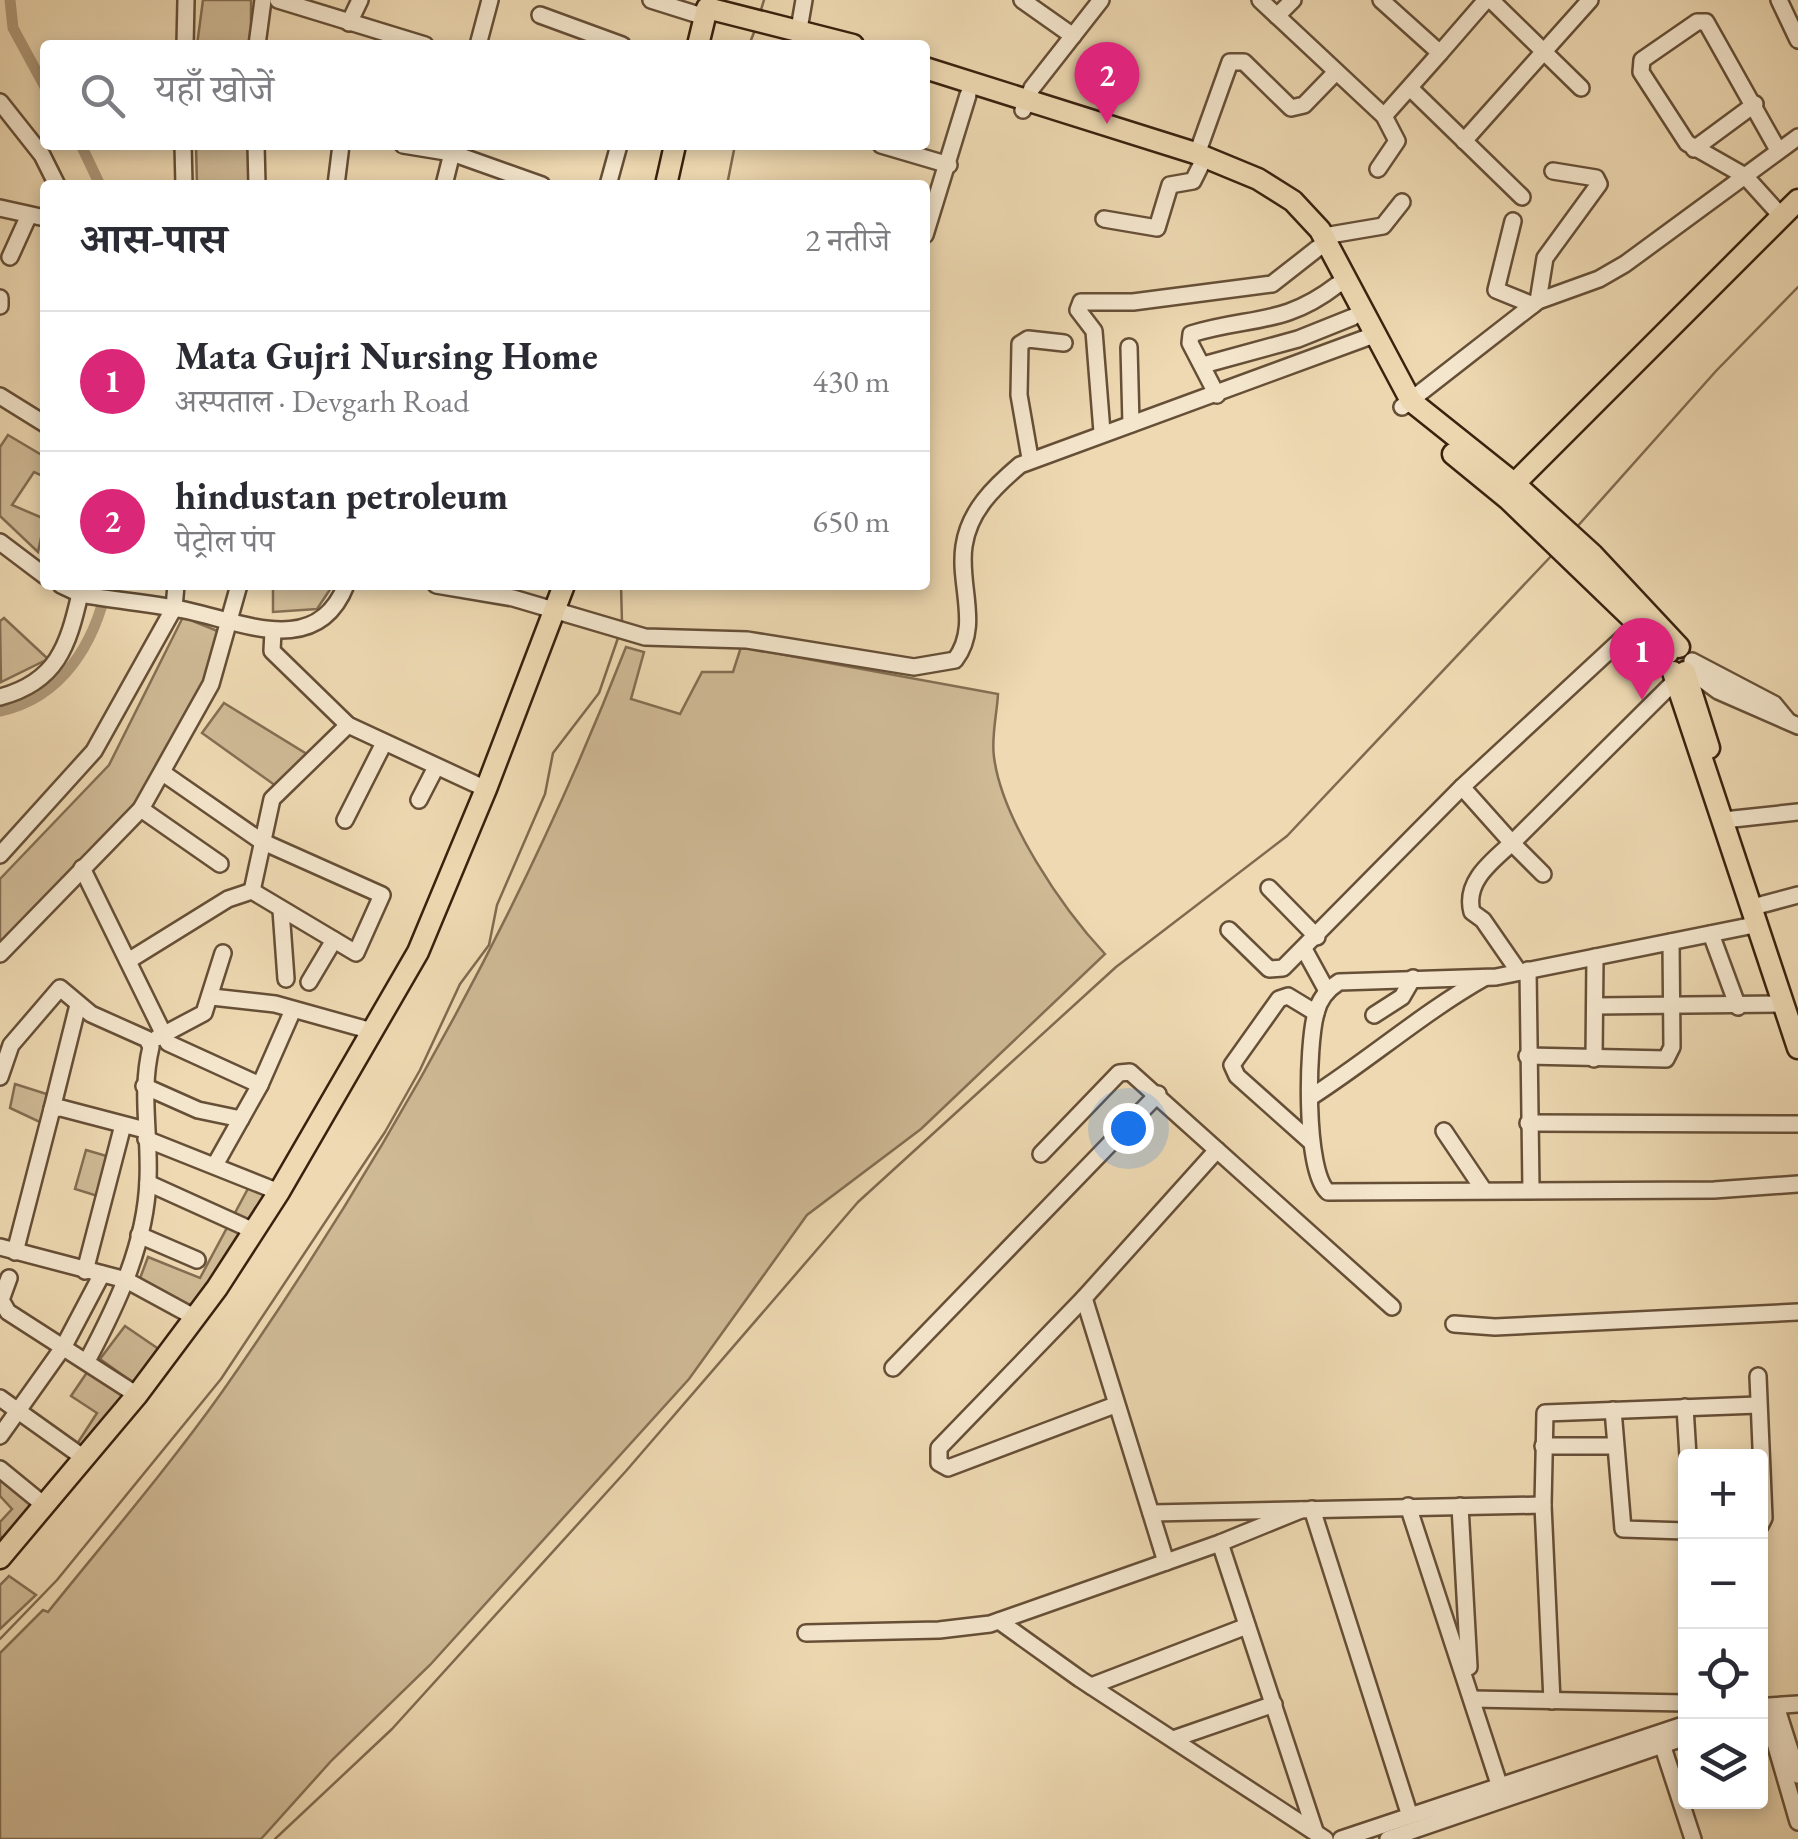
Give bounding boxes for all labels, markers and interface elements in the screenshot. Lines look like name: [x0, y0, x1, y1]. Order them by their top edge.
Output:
search box: [40, 40, 930, 150]
pin: 2: [1074, 42, 1140, 124]
text: यहाँ खोजें: [155, 64, 274, 113]
icon: search: [75, 68, 130, 123]
text: आस-पास: [80, 211, 227, 266]
text: 2 नतीजे: [805, 219, 890, 261]
text: Mata Gujri Nursing Home: [175, 331, 598, 380]
text: 1: [104, 360, 121, 402]
text: 430 m: [813, 360, 890, 402]
text: अस्पताल · Devgarh Road: [175, 380, 470, 422]
text: hindustan petroleum: [175, 471, 508, 520]
text: 2: [104, 500, 121, 542]
text: 650 m: [813, 500, 890, 542]
text: पेट्रोल पंप: [175, 520, 275, 562]
pin: 1: [1610, 618, 1674, 700]
your location: [1103, 1103, 1154, 1154]
map controls: [1678, 1449, 1768, 1809]
button: +: [1678, 1449, 1768, 1539]
button: −: [1678, 1539, 1768, 1629]
button: locate: [1678, 1629, 1768, 1719]
button: layers: [1678, 1719, 1768, 1809]

